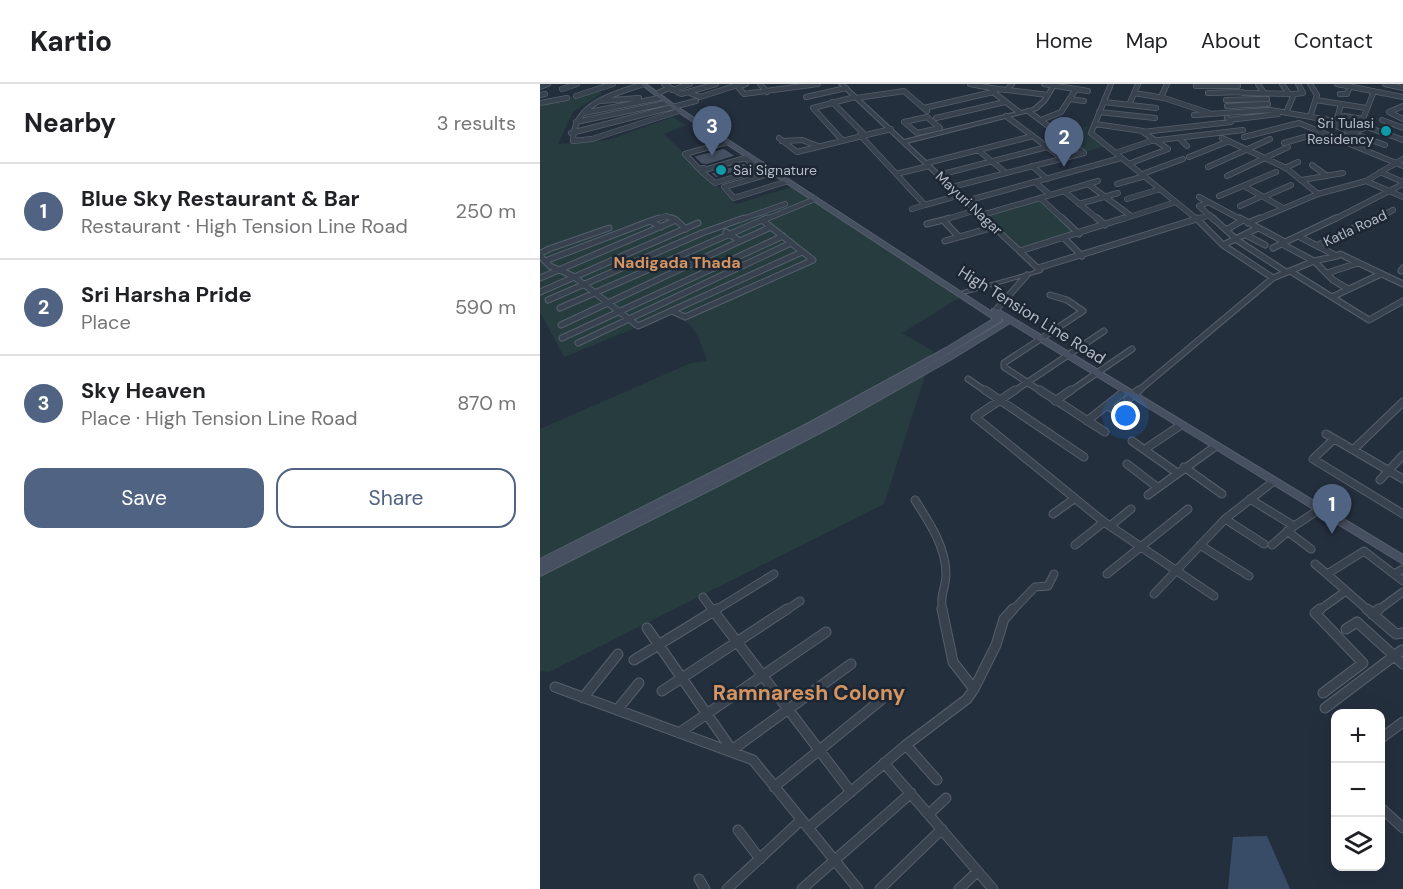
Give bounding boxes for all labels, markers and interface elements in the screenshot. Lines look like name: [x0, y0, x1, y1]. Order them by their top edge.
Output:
text: Kartio: [30, 23, 112, 60]
text: Home: [1035, 27, 1093, 55]
text: Map: [1126, 27, 1168, 55]
text: About: [1201, 27, 1261, 55]
text: Contact: [1294, 27, 1373, 55]
text: Nearby: [24, 106, 116, 140]
pin: 3: [692, 106, 732, 156]
text: 3 results: [437, 110, 516, 136]
place label: Sri Tulasi Residency: [1307, 114, 1374, 148]
pin: 2: [1044, 118, 1084, 167]
marker: Sri Tulasi Residency: [1379, 124, 1393, 138]
place label: Sai Signature: [733, 161, 817, 179]
marker: Sai Signature: [714, 163, 728, 177]
street label: Mayuri Nagar: [932, 167, 1006, 239]
text: Blue Sky Restaurant & Bar: [81, 184, 360, 213]
text: 1: [40, 198, 47, 224]
text: 250 m: [455, 198, 516, 224]
street label: Katla Road: [1320, 206, 1390, 250]
text: Restaurant · High Tension Line Road: [81, 213, 408, 239]
district label: Nadigada Thada: [613, 252, 741, 273]
street label: High Tension Line Road: [954, 261, 1110, 369]
text: Sri Harsha Pride: [81, 280, 252, 309]
text: 2: [38, 294, 49, 320]
text: 590 m: [455, 294, 516, 320]
text: Place: [81, 309, 131, 335]
text: Sky Heaven: [81, 376, 206, 405]
text: 3: [37, 390, 50, 416]
text: 870 m: [457, 390, 516, 416]
your location: [1111, 401, 1140, 430]
text: Place · High Tension Line Road: [81, 405, 358, 431]
button: Save: [24, 468, 264, 528]
button: Share: [276, 468, 516, 528]
pin: 1: [1312, 484, 1352, 534]
district label: Ramnaresh Colony: [713, 679, 905, 707]
map controls: [1331, 709, 1385, 871]
button: +: [1331, 709, 1385, 763]
button: −: [1331, 763, 1385, 817]
button: layers: [1331, 817, 1385, 871]

